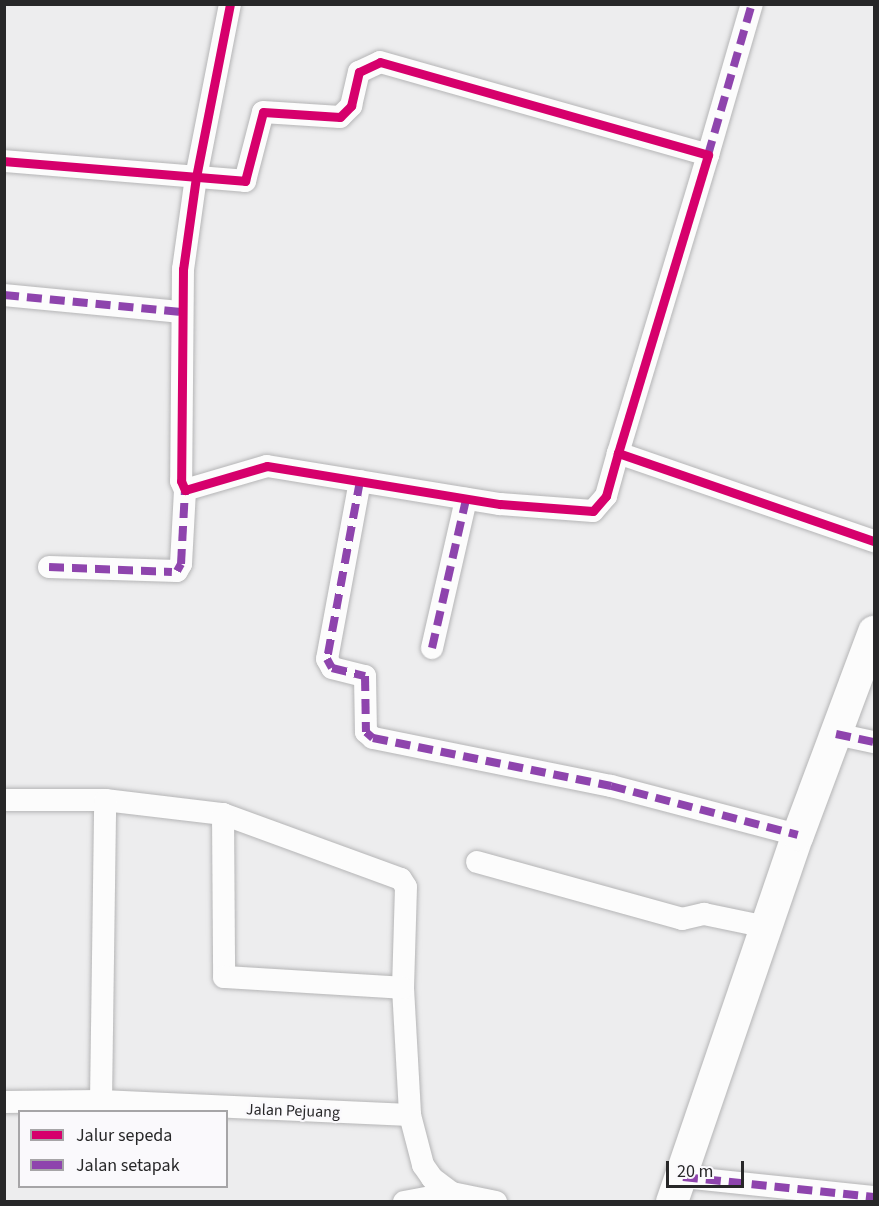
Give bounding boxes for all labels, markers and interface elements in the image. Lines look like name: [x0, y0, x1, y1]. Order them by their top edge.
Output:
street label: Jalan Pejuang: [246, 1100, 340, 1122]
legend: [18, 1110, 228, 1188]
text: Jalur sepeda: [76, 1123, 172, 1148]
scale bar: [669, 1149, 747, 1187]
text: Jalan setapak: [76, 1153, 180, 1178]
text: 20 m: [677, 1159, 713, 1184]

